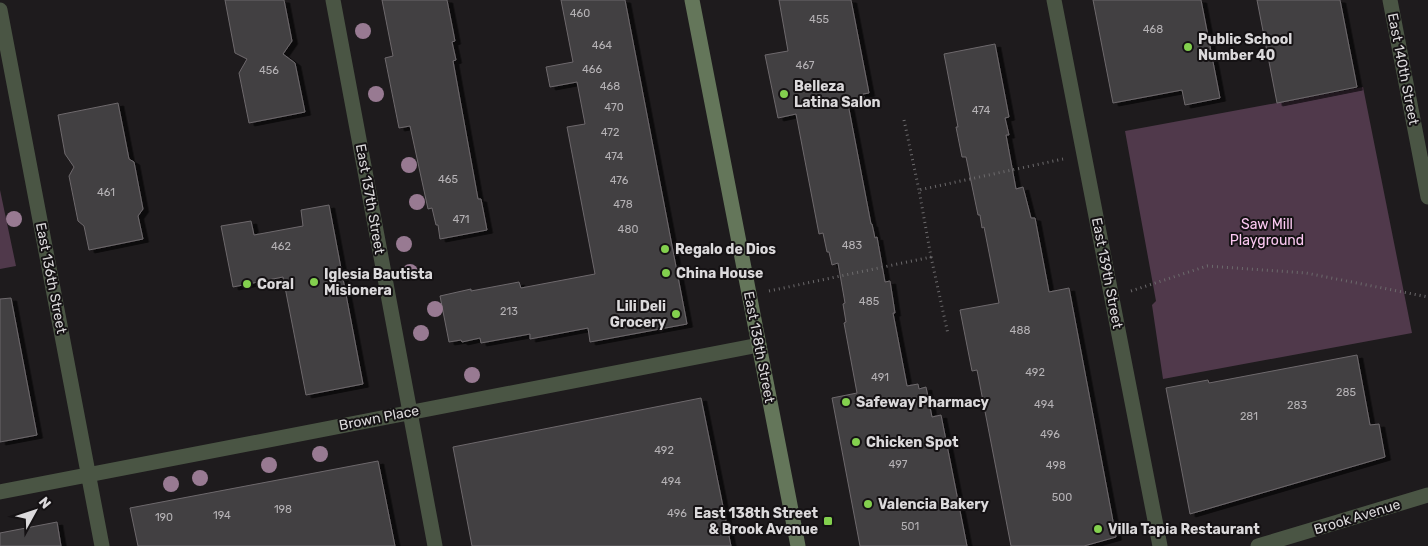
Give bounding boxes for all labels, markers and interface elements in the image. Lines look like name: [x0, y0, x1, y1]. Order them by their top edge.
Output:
house number: 460: [570, 7, 590, 20]
street label: East 140th Street: [1384, 12, 1422, 127]
house number: 455: [809, 13, 829, 26]
house number: 468: [1143, 23, 1163, 36]
place label: Public School Number 40: [1198, 31, 1292, 64]
house number: 464: [592, 39, 612, 52]
marker: Public School Number 40: [1182, 41, 1194, 53]
house number: 467: [796, 59, 815, 72]
house number: 466: [582, 63, 602, 76]
house number: 456: [259, 64, 279, 77]
place label: Belleza Latina Salon: [794, 78, 880, 111]
house number: 468: [600, 80, 620, 93]
marker: Belleza Latina Salon: [778, 88, 790, 100]
house number: 470: [604, 101, 624, 114]
house number: 474: [972, 104, 991, 117]
house number: 472: [601, 126, 619, 139]
street label: East 137th Street: [352, 142, 388, 256]
house number: 474: [605, 150, 624, 163]
house number: 465: [438, 173, 458, 186]
house number: 476: [610, 174, 629, 187]
house number: 461: [97, 186, 115, 199]
house number: 478: [613, 198, 633, 211]
house number: 471: [453, 213, 470, 226]
street label: East 139th Street: [1088, 216, 1126, 331]
park label: Saw Mill Playground: [1230, 216, 1304, 249]
street label: East 136th Street: [32, 221, 70, 336]
house number: 480: [618, 223, 638, 236]
house number: 483: [842, 239, 863, 252]
house number: 462: [271, 240, 291, 253]
place label: Regalo de Dios: [675, 241, 776, 258]
marker: Regalo de Dios: [659, 243, 671, 255]
place label: China House: [676, 265, 763, 282]
place label: Iglesia Bautista Misionera: [324, 266, 433, 299]
marker: China House: [660, 267, 672, 279]
place label: Coral: [257, 276, 294, 293]
marker: Iglesia Bautista Misionera: [308, 276, 320, 288]
marker: Coral: [241, 278, 253, 290]
street label: East 138th Street: [740, 290, 778, 405]
house number: 485: [859, 295, 880, 308]
place label: Lili Deli Grocery: [610, 298, 667, 331]
house number: 213: [500, 305, 518, 318]
marker: Lili Deli Grocery: [670, 308, 682, 320]
house number: 488: [1010, 324, 1030, 337]
house number: 492: [1025, 366, 1045, 379]
house number: 491: [871, 371, 889, 384]
house number: 285: [1336, 386, 1356, 399]
place label: Safeway Pharmacy: [856, 394, 989, 411]
marker: Safeway Pharmacy: [840, 396, 852, 408]
house number: 494: [1034, 398, 1054, 411]
house number: 283: [1287, 399, 1307, 412]
street label: Brown Place: [338, 402, 421, 434]
house number: 281: [1240, 410, 1258, 423]
house number: 496: [1040, 428, 1060, 441]
place label: Chicken Spot: [866, 434, 959, 451]
marker: Chicken Spot: [850, 436, 862, 448]
house number: 492: [654, 444, 674, 457]
house number: 497: [889, 458, 908, 471]
house number: 498: [1046, 459, 1066, 472]
house number: 494: [661, 475, 681, 488]
north arrow: [10, 486, 60, 536]
house number: 500: [1052, 491, 1072, 504]
text: N: [35, 494, 54, 512]
place label: Valencia Bakery: [878, 496, 990, 513]
street label: Brook Avenue: [1312, 496, 1403, 538]
marker: Valencia Bakery: [862, 498, 874, 510]
house number: 198: [274, 503, 292, 516]
place label: East 138th Street & Brook Avenue: [694, 505, 818, 538]
house number: 496: [667, 507, 687, 520]
house number: 194: [213, 509, 231, 522]
house number: 190: [155, 511, 173, 524]
marker: East 138th Street & Brook Avenue: [822, 515, 834, 527]
house number: 501: [901, 520, 919, 533]
place label: Villa Tapia Restaurant: [1108, 521, 1260, 538]
marker: Villa Tapia Restaurant: [1092, 523, 1104, 535]

